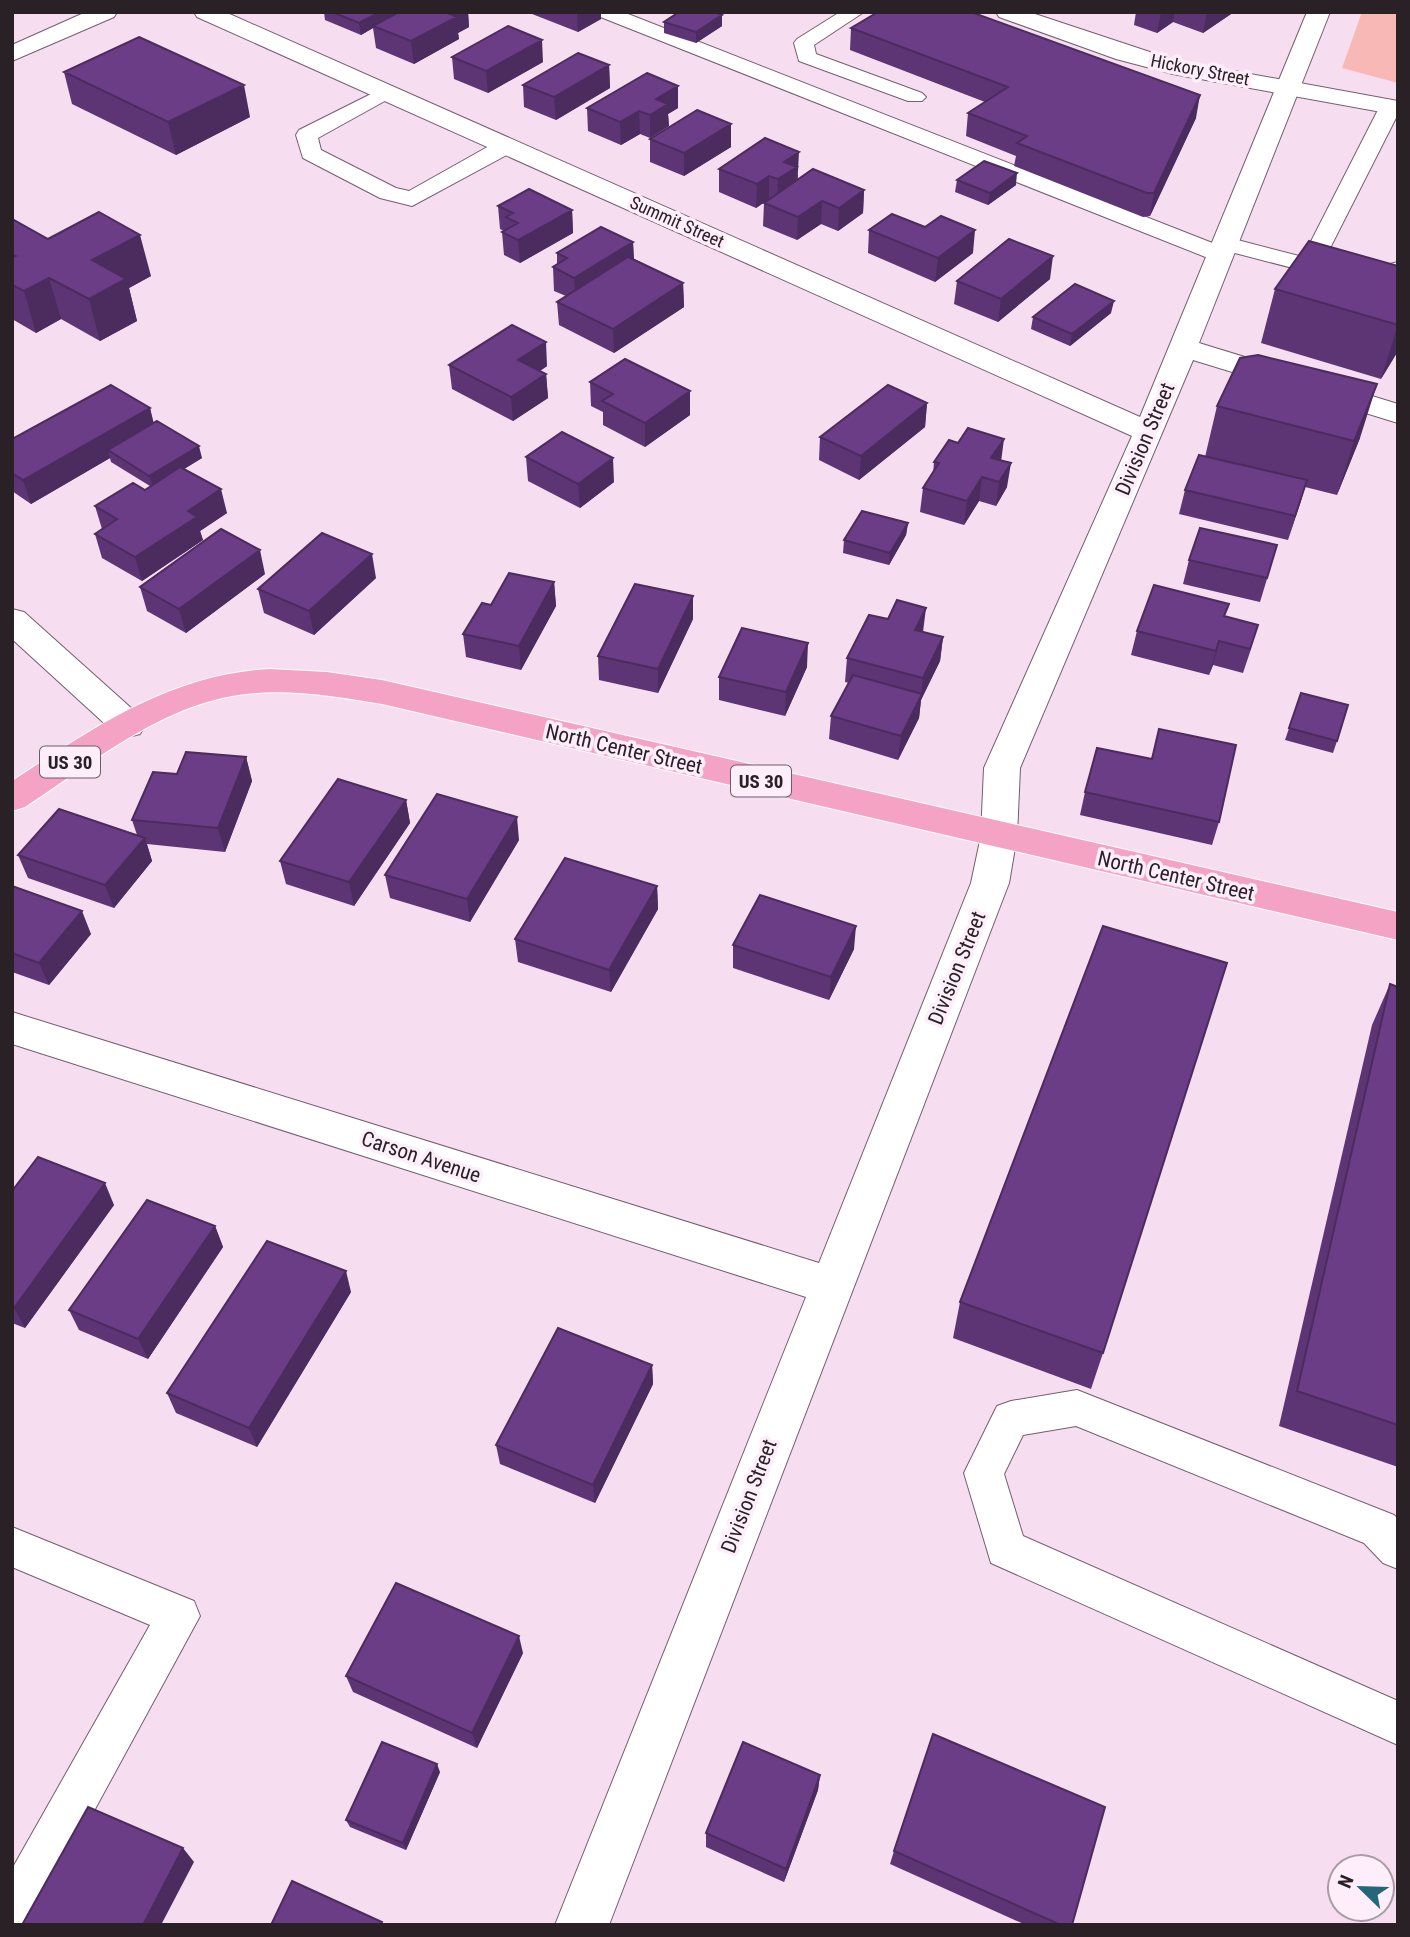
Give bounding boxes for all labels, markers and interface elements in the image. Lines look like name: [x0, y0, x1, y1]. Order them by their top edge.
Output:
street label: Hickory Street: [1149, 50, 1251, 89]
street label: Summit Street: [627, 191, 728, 252]
street label: Division Street: [1111, 379, 1179, 499]
street label: North Center Street: [543, 719, 705, 779]
road number: US 30: [40, 747, 100, 778]
road number: US 30: [731, 766, 791, 796]
street label: North Center Street: [1095, 846, 1257, 906]
street label: Division Street: [923, 908, 991, 1028]
street label: Carson Avenue: [358, 1126, 484, 1188]
street label: Division Street: [716, 1436, 782, 1556]
north arrow: [1326, 1853, 1396, 1923]
text: N: [1333, 1872, 1359, 1891]

